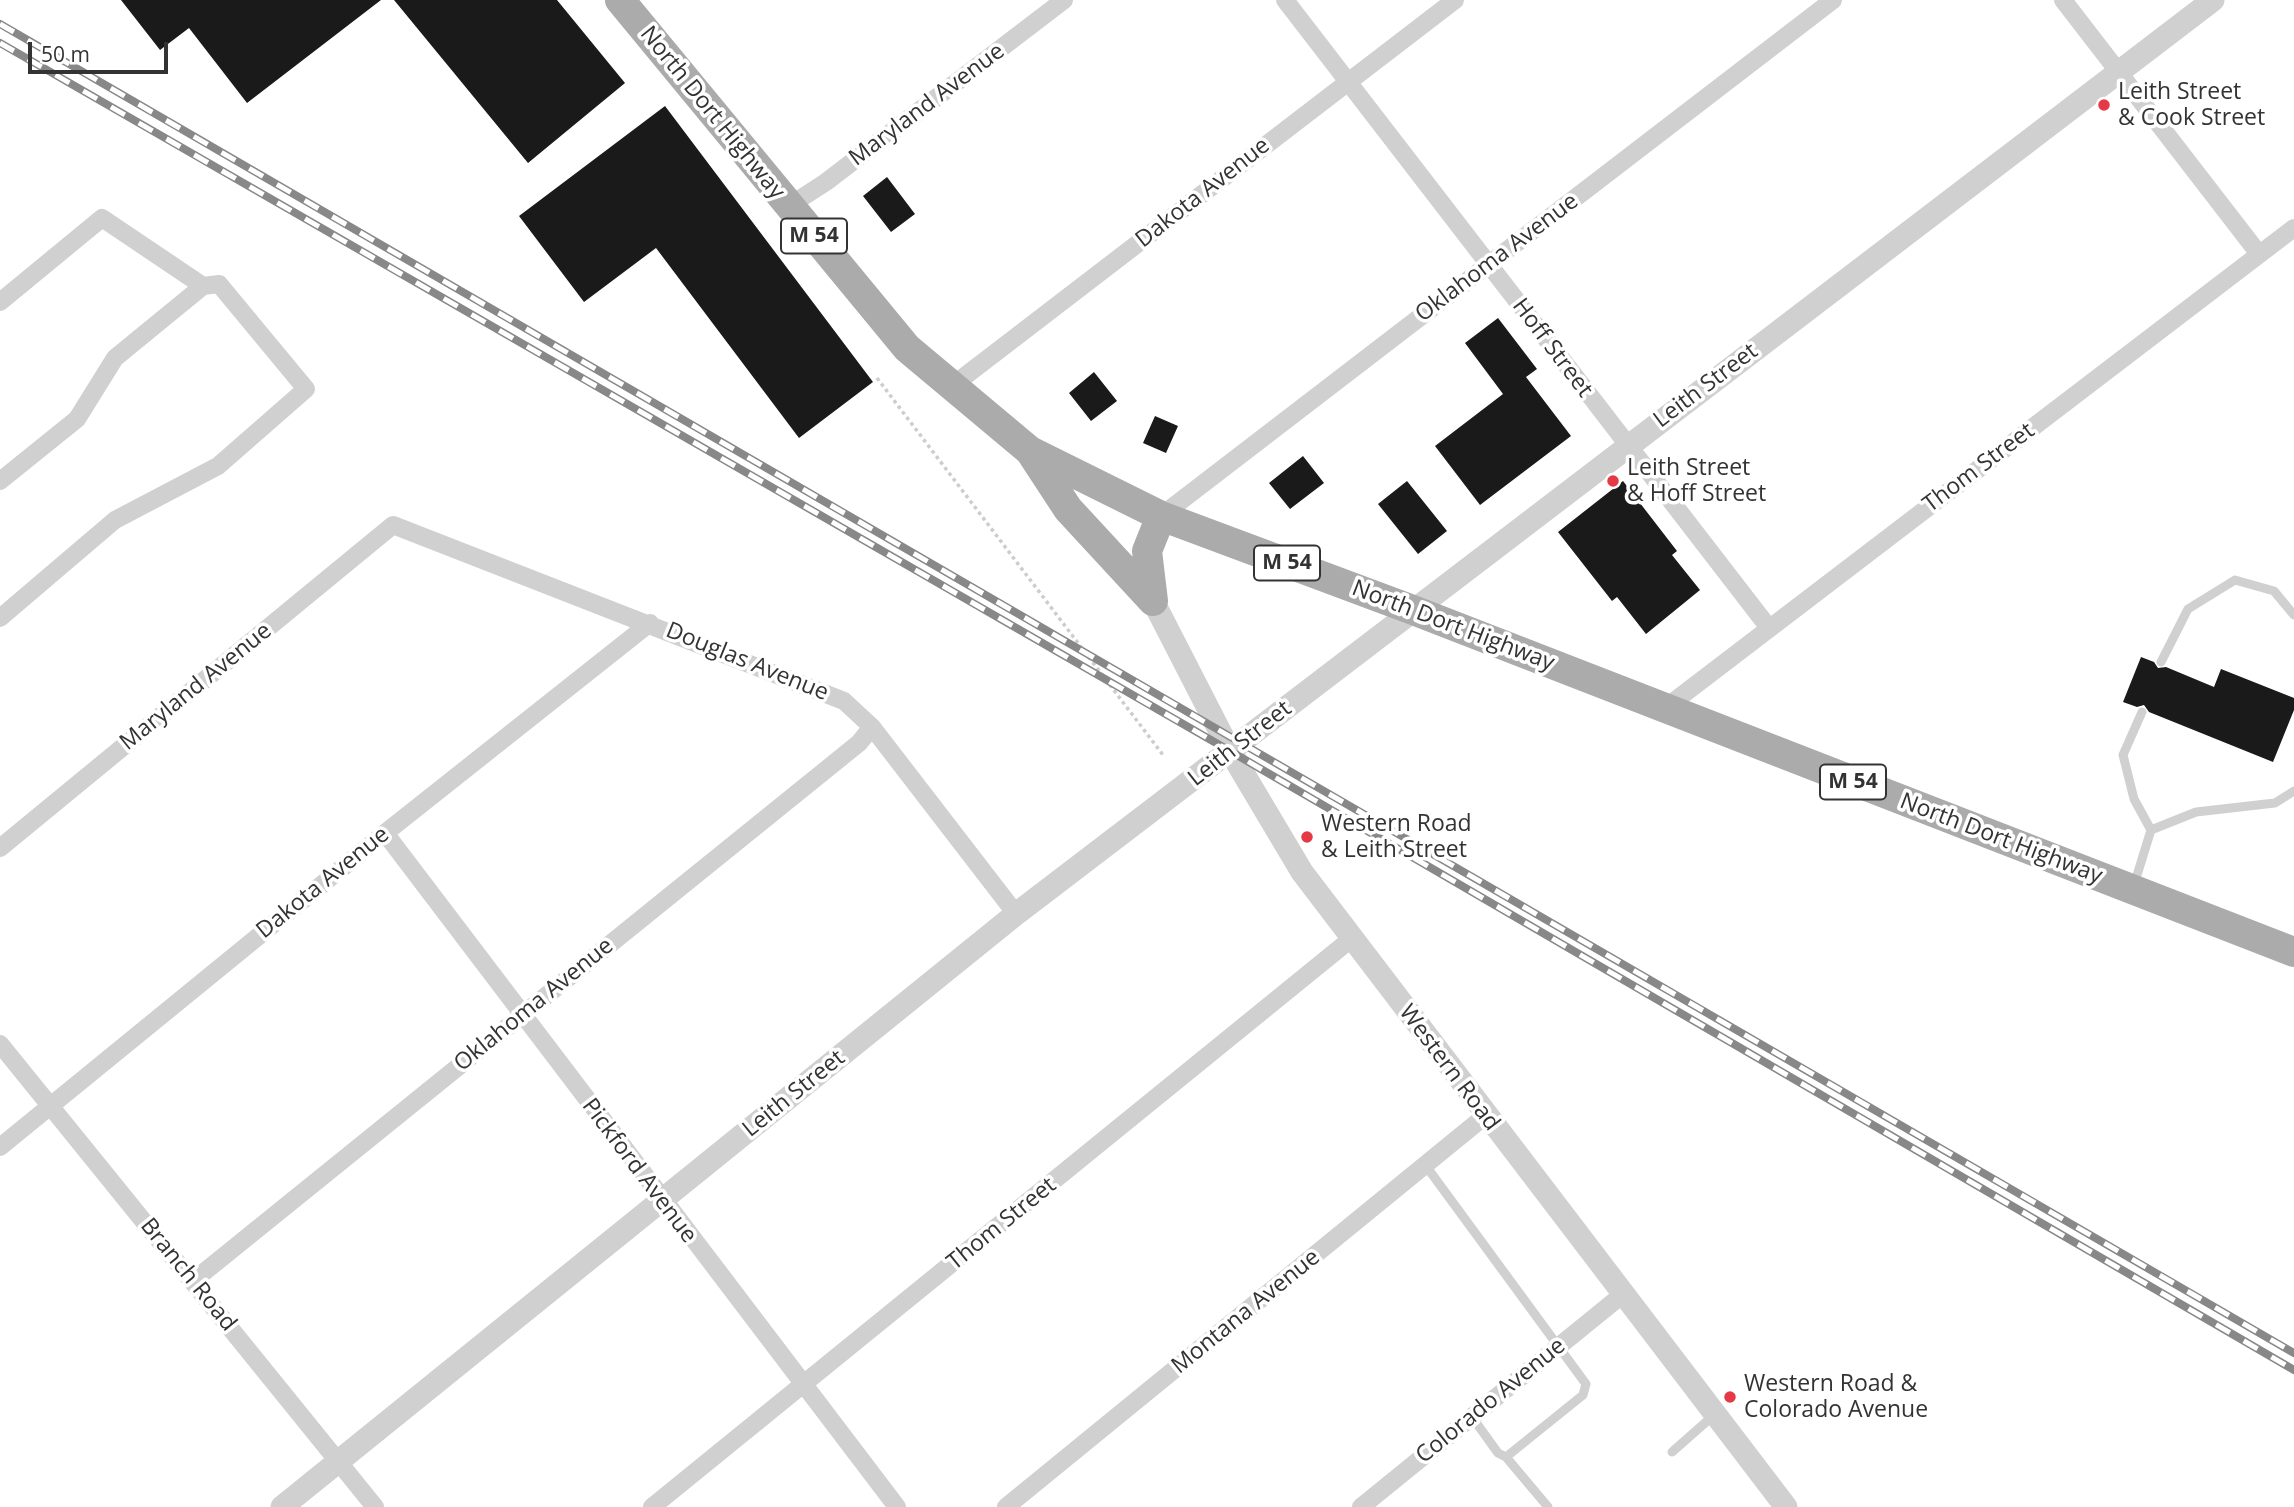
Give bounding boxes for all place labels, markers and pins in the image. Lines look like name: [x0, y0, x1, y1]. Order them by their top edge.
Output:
place label: Leith Street & Cook Street: [2118, 78, 2265, 132]
marker: Leith Street & Cook Street: [2096, 97, 2112, 113]
place label: Leith Street & Hoff Street: [1627, 454, 1766, 508]
marker: Leith Street & Hoff Street: [1605, 473, 1621, 489]
place label: Western Road & Leith Street: [1321, 810, 1472, 864]
marker: Western Road & Leith Street: [1299, 829, 1315, 845]
place label: Western Road & Colorado Avenue: [1744, 1370, 1928, 1424]
marker: Western Road & Colorado Avenue: [1722, 1389, 1738, 1405]

